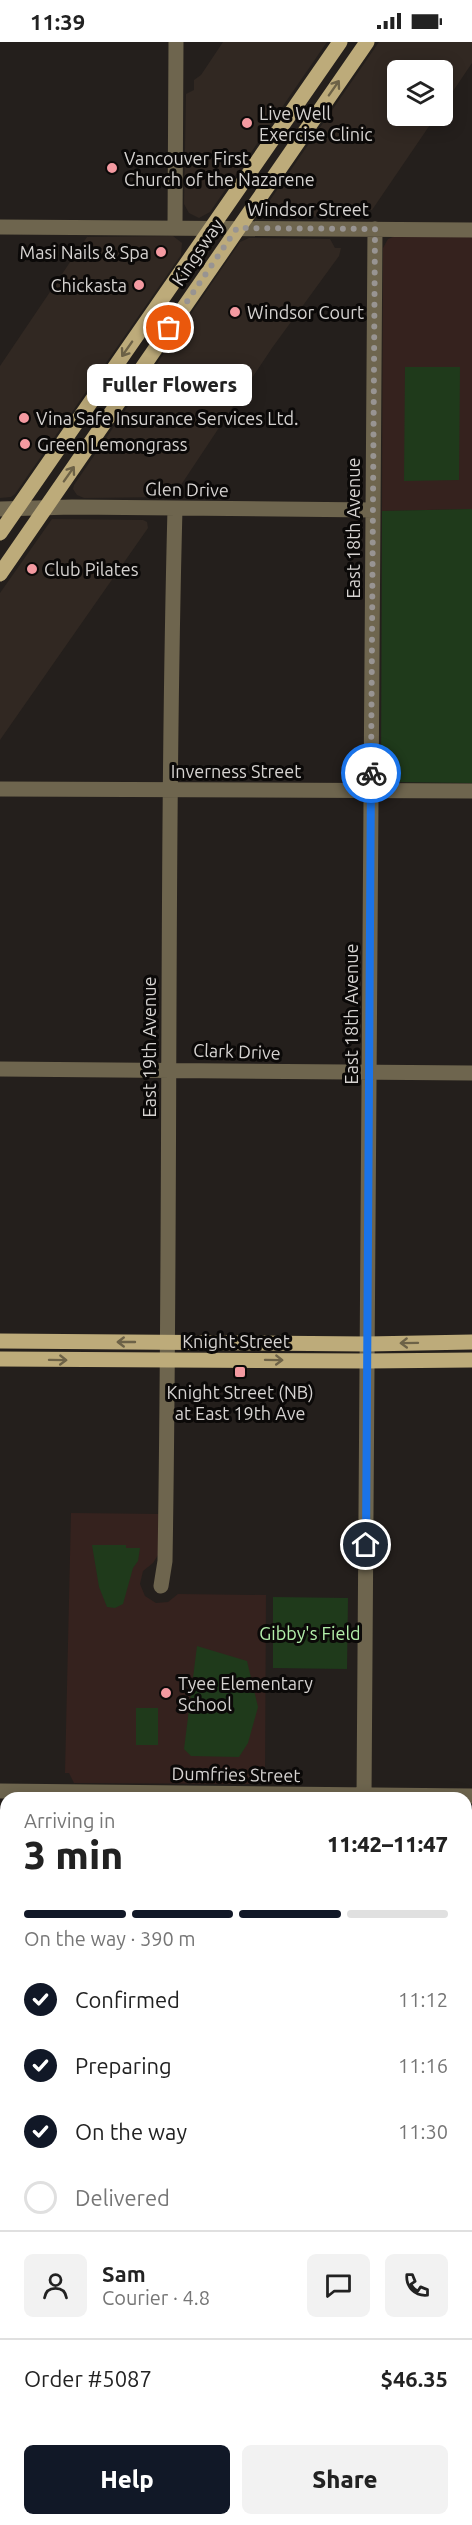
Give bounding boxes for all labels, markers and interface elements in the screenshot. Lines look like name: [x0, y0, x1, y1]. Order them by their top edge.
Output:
text: 11:39: [30, 9, 85, 34]
map controls: [387, 60, 453, 126]
button: layers: [387, 60, 453, 126]
one-way arrow: [328, 81, 340, 97]
place label: Live Well Exercise Clinic: [259, 103, 373, 144]
marker: Live Well Exercise Clinic: [240, 116, 254, 130]
place label: Vancouver First Church of the Nazarene: [124, 148, 315, 189]
marker: Vancouver First Church of the Nazarene: [105, 161, 119, 175]
street label: Windsor Street: [247, 199, 369, 219]
street label: Kingsway: [167, 215, 227, 289]
place label: Masi Nails & Spa: [20, 242, 149, 262]
marker: Masi Nails & Spa: [154, 245, 168, 259]
place label: Chickasta: [51, 275, 127, 295]
marker: Chickasta: [132, 278, 146, 292]
pin: [143, 302, 194, 353]
place label: Windsor Court: [247, 302, 364, 322]
marker: Windsor Court: [228, 305, 242, 319]
icon: bag: [152, 311, 185, 344]
one-way arrow: [121, 340, 133, 357]
callout: Fuller Flowers: [86, 364, 252, 406]
text: Fuller Flowers: [102, 373, 237, 396]
place label: Vina Safe Insurance Services Ltd.: [36, 408, 298, 428]
marker: Vina Safe Insurance Services Ltd.: [17, 411, 31, 425]
place label: Green Lemongrass: [37, 434, 188, 454]
marker: Green Lemongrass: [18, 437, 32, 451]
street label: East 18th Avenue: [343, 458, 363, 598]
one-way arrow: [63, 466, 75, 482]
street label: Glen Drive: [145, 478, 229, 500]
place label: Club Pilates: [44, 559, 139, 579]
marker: Club Pilates: [25, 562, 39, 576]
courier: [341, 743, 401, 803]
icon: bike: [355, 757, 388, 790]
street label: Inverness Street: [171, 761, 301, 781]
street label: East 18th Avenue: [341, 944, 361, 1084]
street label: East 19th Avenue: [139, 977, 159, 1117]
street label: Clark Drive: [193, 1039, 281, 1063]
street label: Knight Street: [182, 1331, 290, 1351]
one-way arrow: [116, 1336, 136, 1348]
one-way arrow: [399, 1337, 419, 1349]
one-way arrow: [48, 1354, 68, 1366]
one-way arrow: [264, 1354, 284, 1366]
marker: Knight Street (NB) at East 19th Ave: [233, 1365, 247, 1379]
place label: Knight Street (NB) at East 19th Ave: [166, 1382, 314, 1423]
pin: [340, 1519, 391, 1570]
icon: home: [349, 1528, 382, 1561]
park label: Gibby's Field: [259, 1623, 361, 1643]
place label: Tyee Elementary School: [178, 1673, 313, 1714]
marker: Tyee Elementary School: [159, 1686, 173, 1700]
street label: Dumfries Street: [171, 1763, 301, 1785]
text: Arriving in: [24, 1809, 115, 1832]
text: 11:42–11:47: [327, 1831, 448, 1856]
text: 3 min: [24, 1833, 123, 1876]
text: On the way · 390 m: [24, 1927, 196, 1950]
icon: check: [24, 1983, 57, 2016]
text: Confirmed: [75, 1987, 180, 2012]
text: 11:12: [398, 1988, 448, 2011]
icon: check: [24, 2049, 57, 2082]
text: Preparing: [75, 2053, 172, 2078]
text: 11:16: [398, 2054, 448, 2077]
icon: check: [24, 2115, 57, 2148]
text: On the way: [75, 2119, 187, 2144]
text: 11:30: [398, 2120, 448, 2143]
text: Delivered: [75, 2185, 170, 2210]
button: person: [24, 2254, 87, 2317]
button: chat: [307, 2254, 370, 2317]
button: phone: [385, 2254, 448, 2317]
text: Sam: [102, 2261, 146, 2286]
text: Courier · 4.8: [102, 2286, 210, 2309]
text: Order #5087: [24, 2366, 152, 2391]
text: $46.35: [381, 2366, 448, 2391]
button: Help: [24, 2445, 230, 2514]
button: Share: [242, 2445, 448, 2514]

